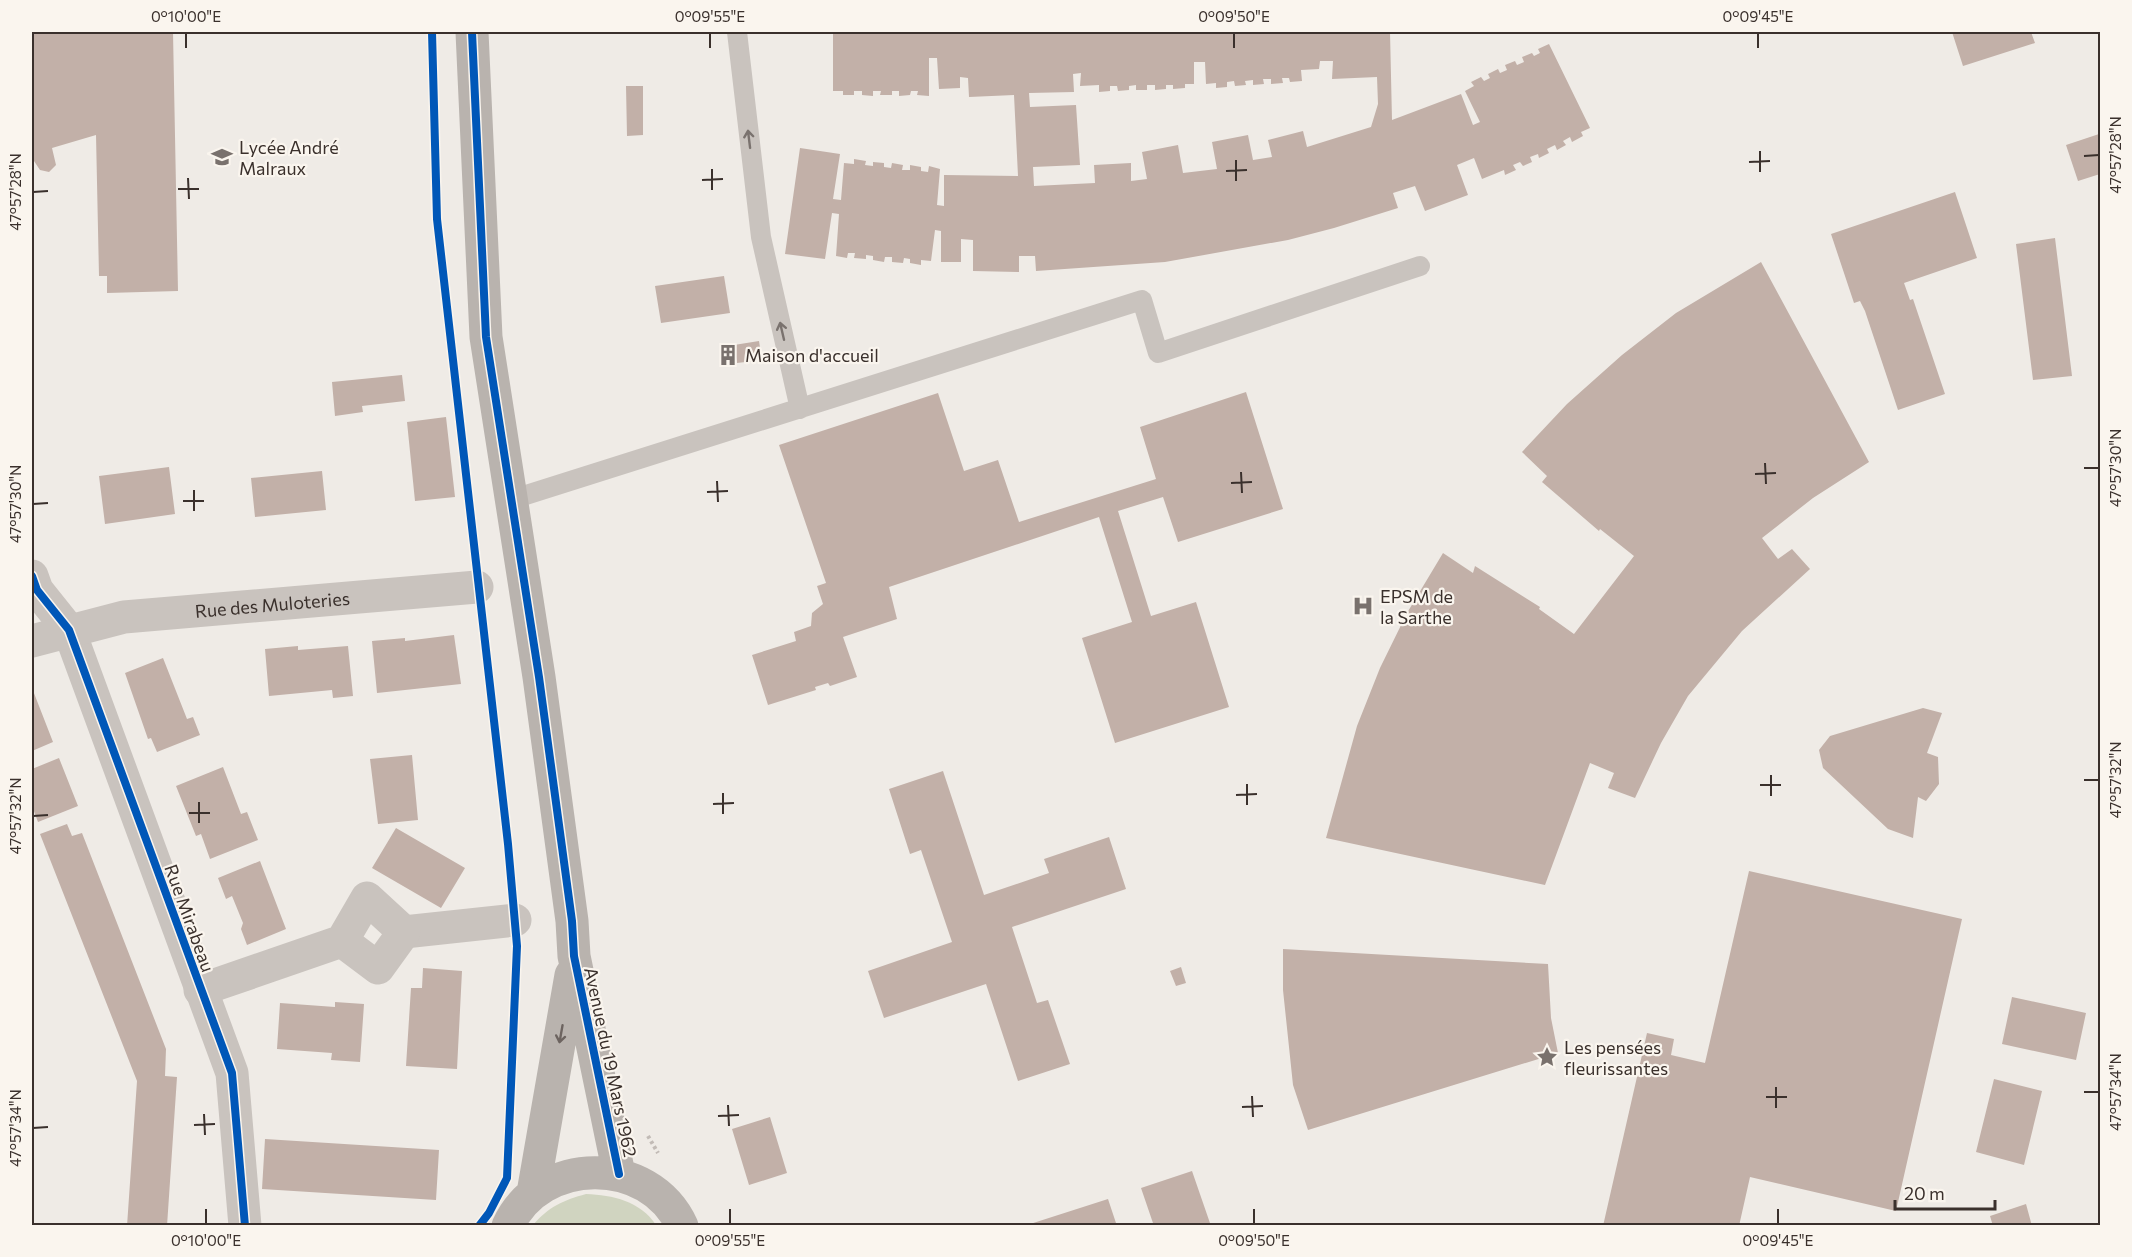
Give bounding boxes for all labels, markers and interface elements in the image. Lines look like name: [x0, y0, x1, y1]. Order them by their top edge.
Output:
text: 0°10'00"E: [151, 7, 221, 25]
text: 0°09'55"E: [675, 7, 745, 25]
text: 0°09'50"E: [1198, 7, 1270, 25]
text: 0°09'45"E: [1723, 7, 1794, 25]
text: 47°57'28"N: [2106, 116, 2124, 194]
one-way arrow: [743, 130, 754, 150]
place label: Lycée André Malraux: [239, 136, 339, 179]
school or university icon: Lycée André Malraux: [210, 145, 234, 169]
text: 47°57'28"N: [6, 153, 24, 231]
one-way arrow: [776, 322, 787, 341]
building icon: Maison d'accueil: [716, 343, 740, 367]
place label: Maison d'accueil: [745, 344, 879, 366]
text: 47°57'30"N: [2106, 429, 2124, 507]
text: 47°57'30"N: [6, 465, 24, 543]
place label: EPSM de la Sarthe: [1380, 585, 1453, 628]
street label: Rue des Muloteries: [194, 587, 351, 622]
hospital icon: EPSM de la Sarthe: [1351, 594, 1375, 618]
text: 47°57'32"N: [2106, 741, 2124, 819]
text: 47°57'32"N: [6, 777, 24, 855]
street label: Rue Mirabeau: [160, 861, 220, 975]
street label: Avenue du 19 Mars 1962: [580, 965, 642, 1159]
one-way arrow: [555, 1024, 566, 1043]
place label: Les pensées fleurissantes: [1564, 1036, 1668, 1079]
place icon: Les pensées fleurissantes: [1535, 1045, 1559, 1069]
text: 47°57'34"N: [2106, 1053, 2124, 1131]
text: 47°57'34"N: [6, 1089, 24, 1167]
scale bar: [1895, 1173, 1996, 1211]
text: 20 m: [1904, 1182, 1945, 1204]
text: 0°10'00"E: [171, 1231, 241, 1249]
text: 0°09'55"E: [695, 1231, 765, 1249]
text: 0°09'50"E: [1218, 1231, 1290, 1249]
text: 0°09'45"E: [1743, 1231, 1814, 1249]

